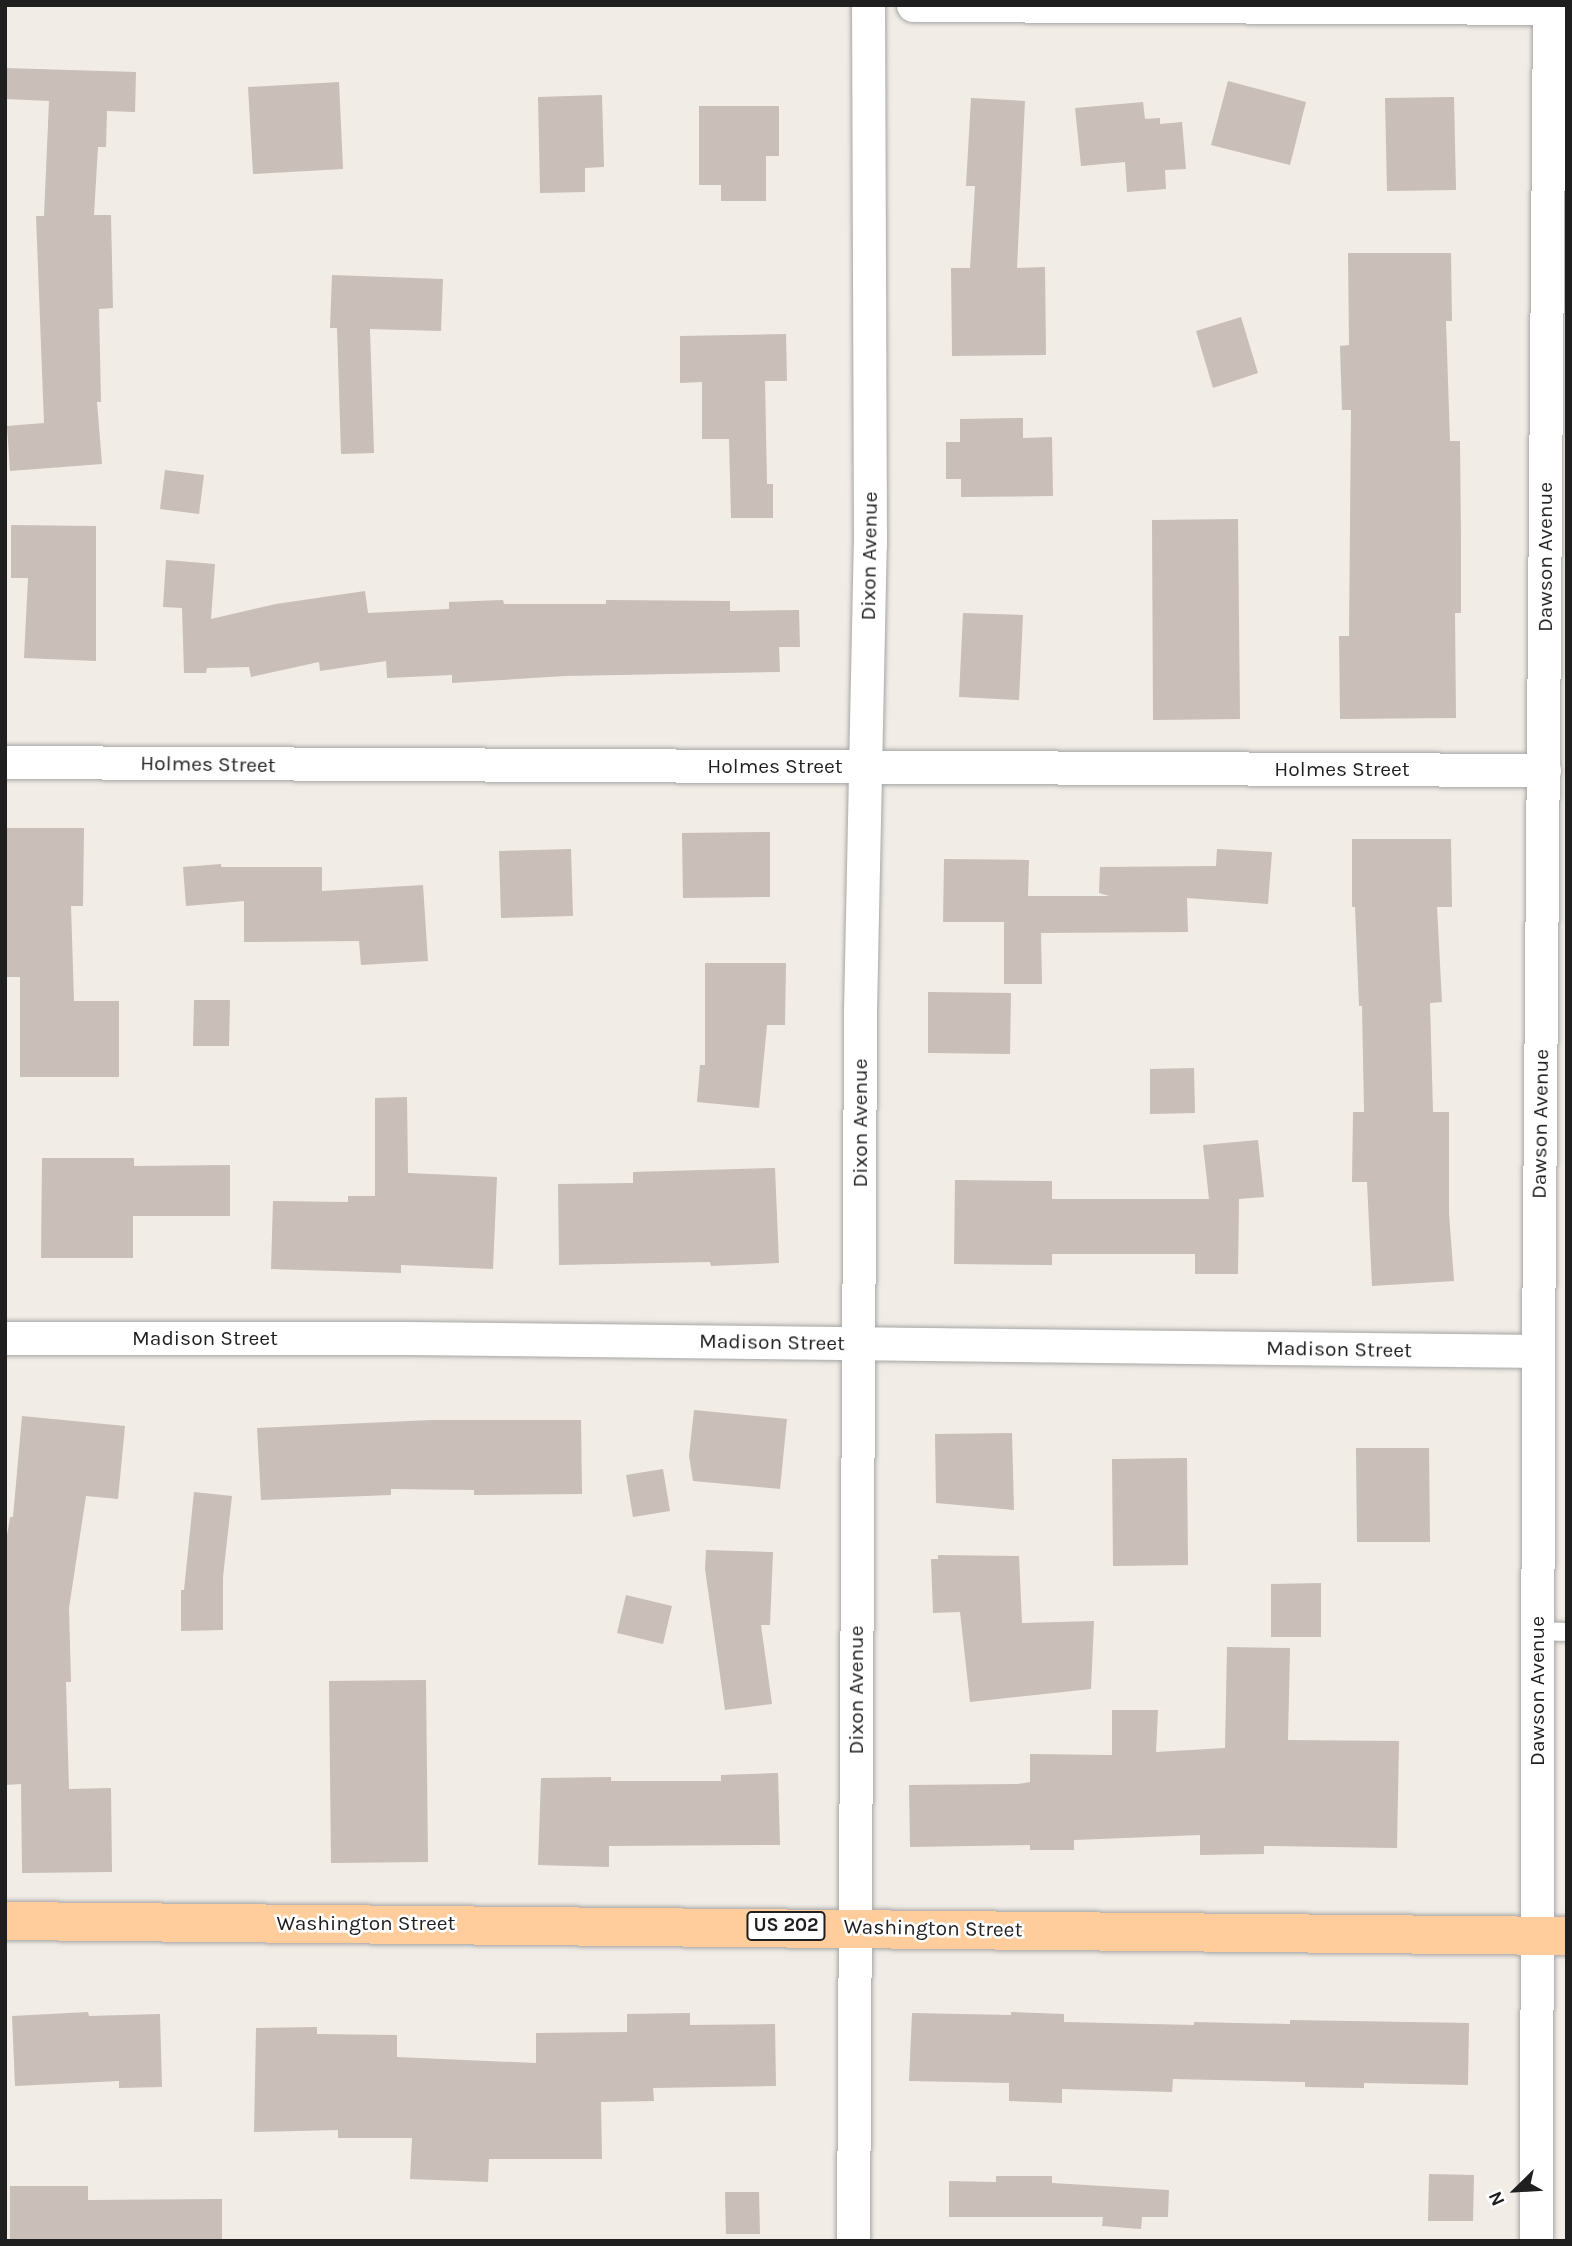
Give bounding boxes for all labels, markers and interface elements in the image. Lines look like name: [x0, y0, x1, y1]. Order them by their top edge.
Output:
street label: Dawson Avenue: [1532, 482, 1558, 632]
street label: Dixon Avenue: [855, 491, 883, 621]
street label: Holmes Street: [140, 750, 276, 778]
street label: Holmes Street: [707, 753, 843, 779]
street label: Holmes Street: [1274, 756, 1410, 782]
street label: Dawson Avenue: [1526, 1049, 1554, 1199]
street label: Dixon Avenue: [847, 1058, 873, 1188]
street label: Madison Street: [132, 1325, 278, 1351]
street label: Madison Street: [699, 1328, 845, 1356]
street label: Madison Street: [1266, 1335, 1412, 1363]
street label: Dawson Avenue: [1524, 1616, 1550, 1766]
street label: Dixon Avenue: [843, 1625, 869, 1755]
street label: Washington Street: [277, 1910, 455, 1936]
road number: US 202: [746, 1910, 826, 1942]
street label: Washington Street: [843, 1914, 1023, 1942]
north arrow: [1481, 2155, 1551, 2225]
text: N: [1484, 2188, 1510, 2209]

